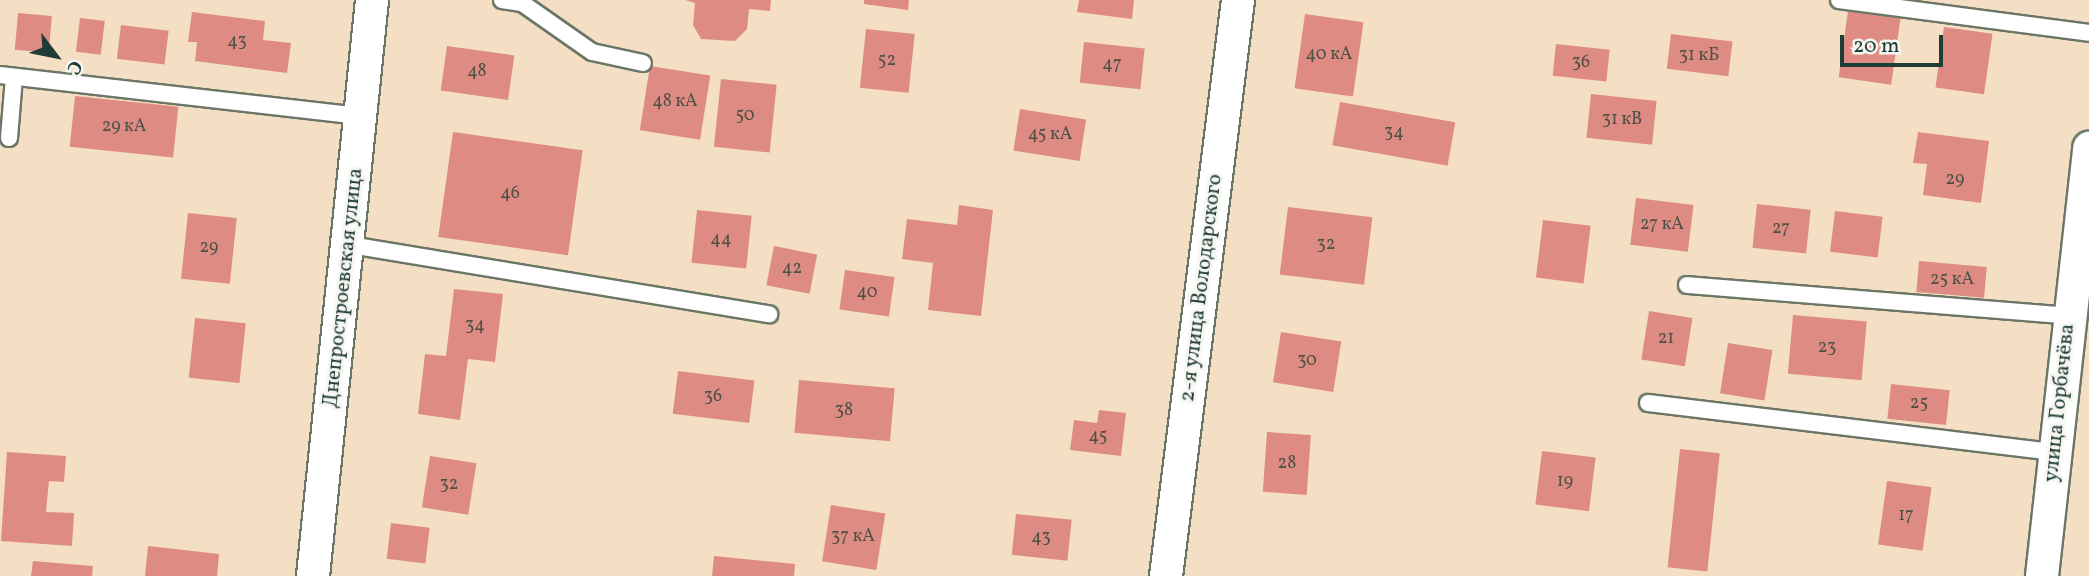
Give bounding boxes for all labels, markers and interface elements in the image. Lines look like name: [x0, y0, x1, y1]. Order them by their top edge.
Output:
north arrow: [21, 21, 91, 91]
scale bar: [1844, 21, 1947, 65]
house number: 43: [227, 31, 247, 53]
text: 20 m: [1853, 32, 1899, 61]
house number: 40 кА: [1305, 44, 1353, 66]
house number: 31 кБ: [1679, 45, 1719, 67]
house number: 52: [878, 50, 896, 72]
house number: 36: [1572, 52, 1590, 74]
house number: 47: [1102, 54, 1122, 76]
text: С: [60, 55, 88, 79]
house number: 48: [467, 61, 487, 83]
house number: 48 кА: [652, 91, 698, 113]
house number: 50: [735, 105, 755, 127]
house number: 31 кВ: [1602, 109, 1642, 131]
house number: 29 кА: [102, 116, 146, 138]
house number: 34: [1384, 122, 1404, 144]
house number: 45 кА: [1028, 124, 1072, 146]
street label: Днепростроевская улица: [319, 166, 369, 410]
house number: 29: [1946, 169, 1964, 191]
street label: 2-я улица Володарского: [1175, 172, 1229, 404]
house number: 46: [500, 183, 520, 205]
house number: 27 кА: [1640, 214, 1684, 236]
house number: 27: [1772, 218, 1790, 240]
house number: 44: [710, 229, 732, 251]
house number: 32: [1317, 234, 1335, 256]
house number: 29: [200, 237, 218, 259]
house number: 42: [782, 258, 802, 280]
house number: 25 кА: [1930, 269, 1974, 291]
house number: 40: [856, 282, 878, 304]
house number: 34: [465, 315, 485, 337]
street label: улица Горбачёва: [2039, 322, 2081, 484]
house number: 21: [1658, 328, 1674, 350]
house number: 23: [1818, 337, 1836, 359]
house number: 30: [1297, 350, 1317, 372]
house number: 36: [704, 386, 722, 408]
house number: 25: [1910, 393, 1928, 415]
house number: 38: [835, 400, 853, 422]
house number: 45: [1089, 426, 1107, 448]
house number: 28: [1278, 453, 1296, 475]
house number: 19: [1557, 471, 1573, 493]
house number: 32: [440, 474, 458, 496]
house number: 17: [1898, 505, 1914, 527]
house number: 37 кА: [831, 526, 875, 548]
house number: 43: [1031, 527, 1051, 549]

